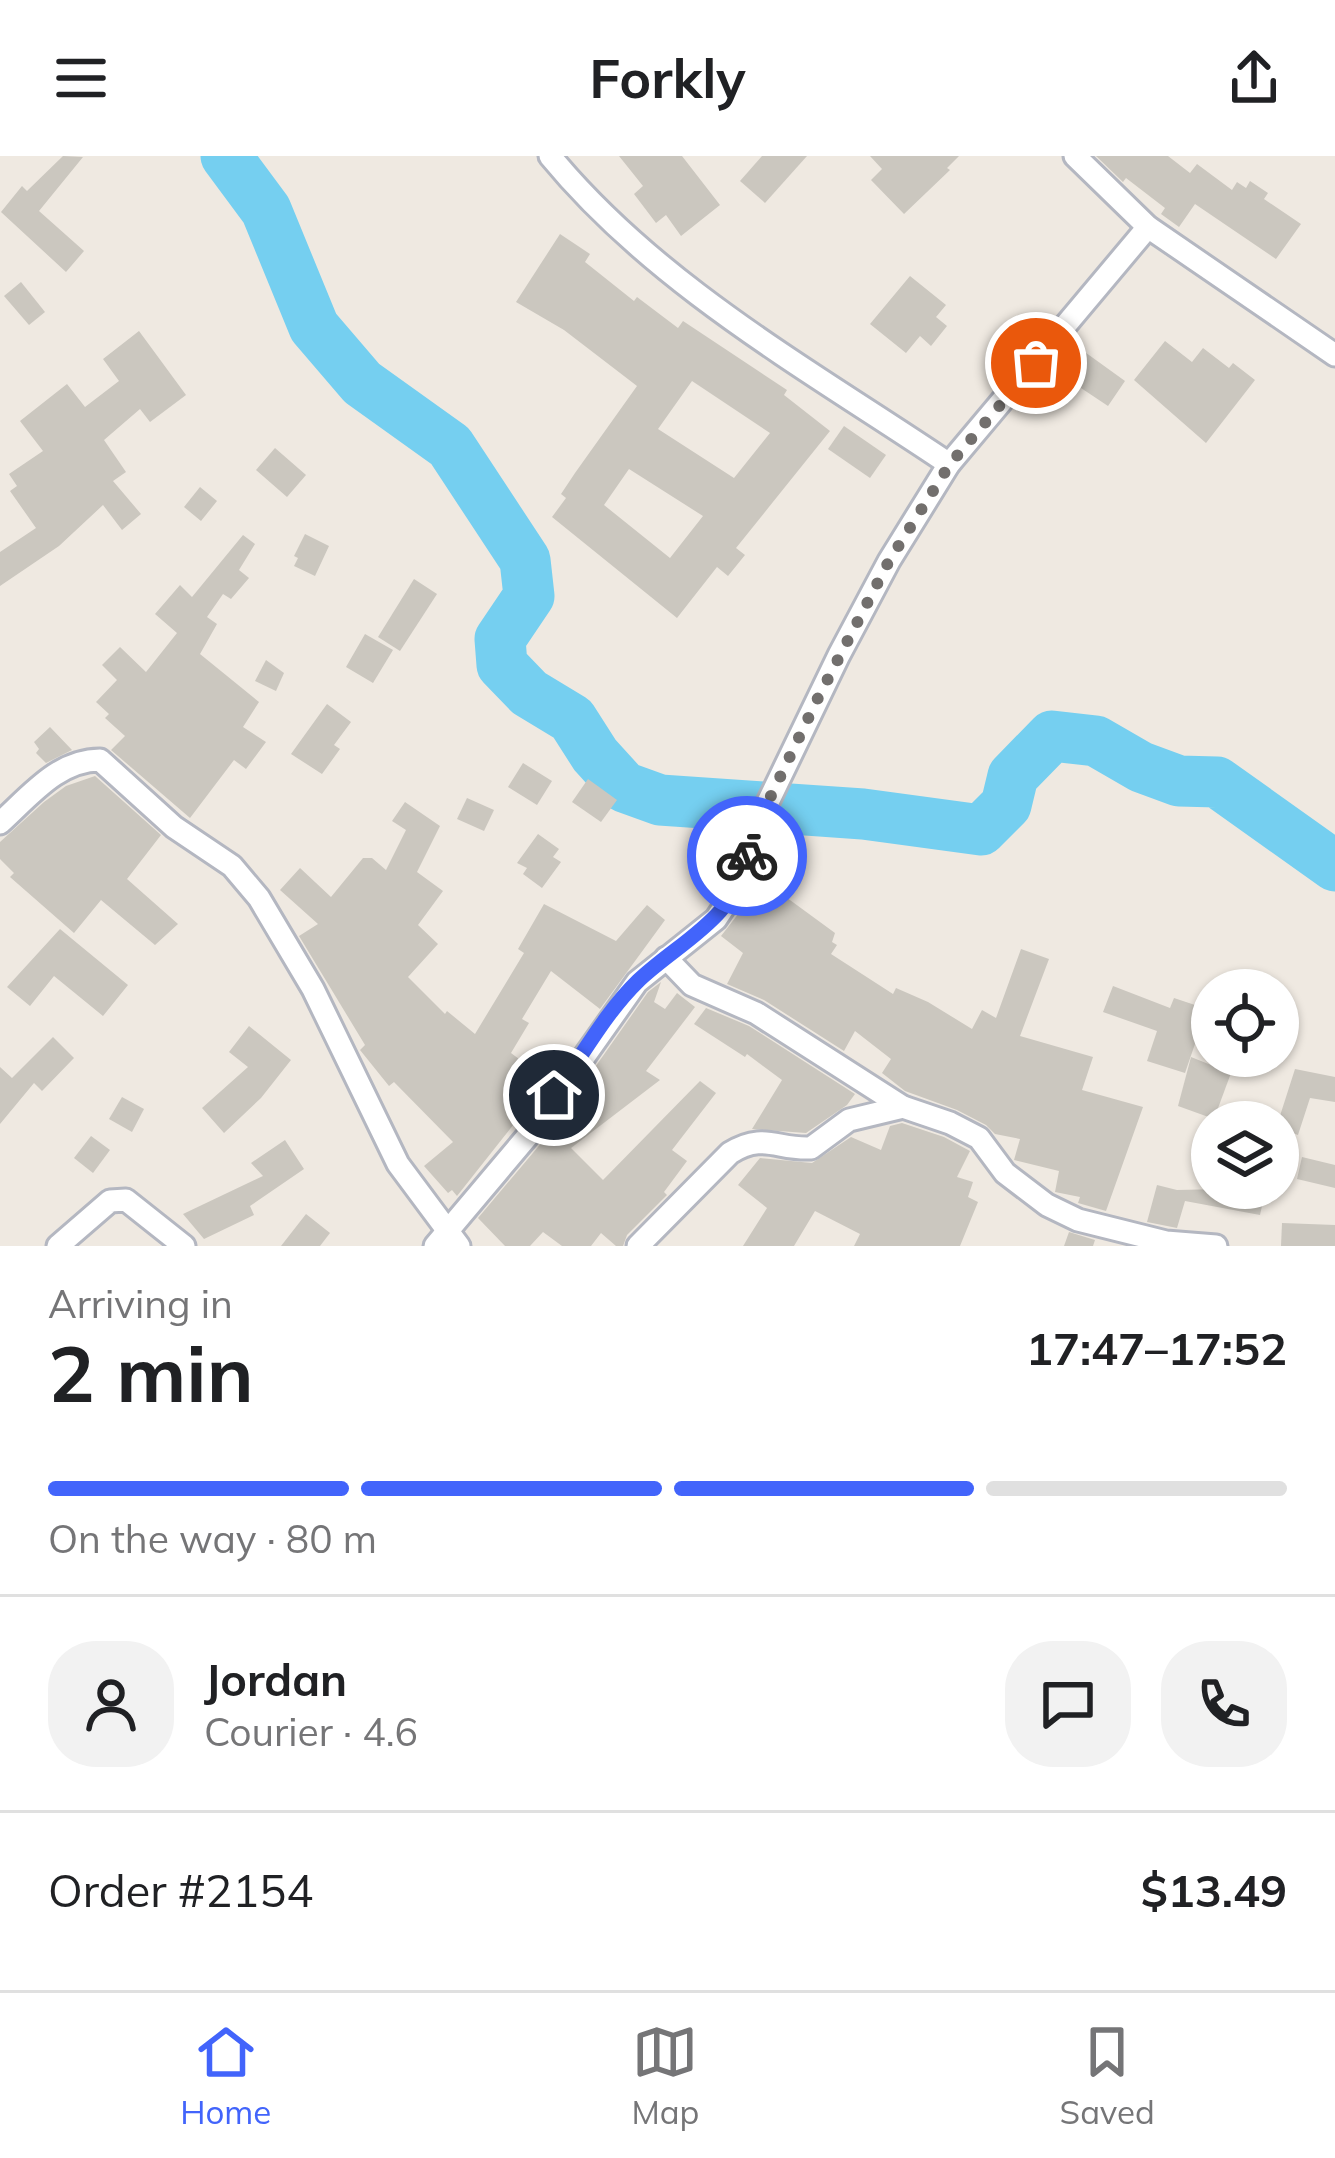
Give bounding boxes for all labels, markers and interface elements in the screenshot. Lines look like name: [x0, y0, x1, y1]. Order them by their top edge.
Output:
text: Forkly: [589, 44, 746, 112]
icon: menu: [48, 45, 114, 111]
icon: share: [1221, 45, 1287, 111]
pin: [985, 312, 1087, 414]
icon: bag: [1003, 330, 1069, 396]
courier: [687, 796, 807, 916]
icon: bike: [714, 823, 780, 889]
map controls: [1191, 969, 1299, 1209]
button: locate: [1191, 969, 1299, 1077]
pin: [503, 1044, 605, 1146]
icon: home: [521, 1062, 587, 1128]
button: layers: [1191, 1101, 1299, 1209]
text: Arriving in: [48, 1279, 233, 1328]
text: 17:47–17:52: [1026, 1320, 1287, 1376]
text: 2 min: [48, 1324, 254, 1422]
text: On the way · 80 m: [48, 1514, 377, 1563]
button: person: [48, 1641, 174, 1767]
button: chat: [1005, 1641, 1131, 1767]
button: phone: [1161, 1641, 1287, 1767]
text: Jordan: [204, 1651, 347, 1707]
text: Courier · 4.6: [204, 1707, 418, 1756]
text: Order #2154: [48, 1862, 313, 1918]
text: $13.49: [1141, 1862, 1287, 1918]
tab: Home: [180, 2019, 271, 2132]
tab: Map: [631, 2019, 699, 2132]
tab: Saved: [1060, 2019, 1155, 2132]

